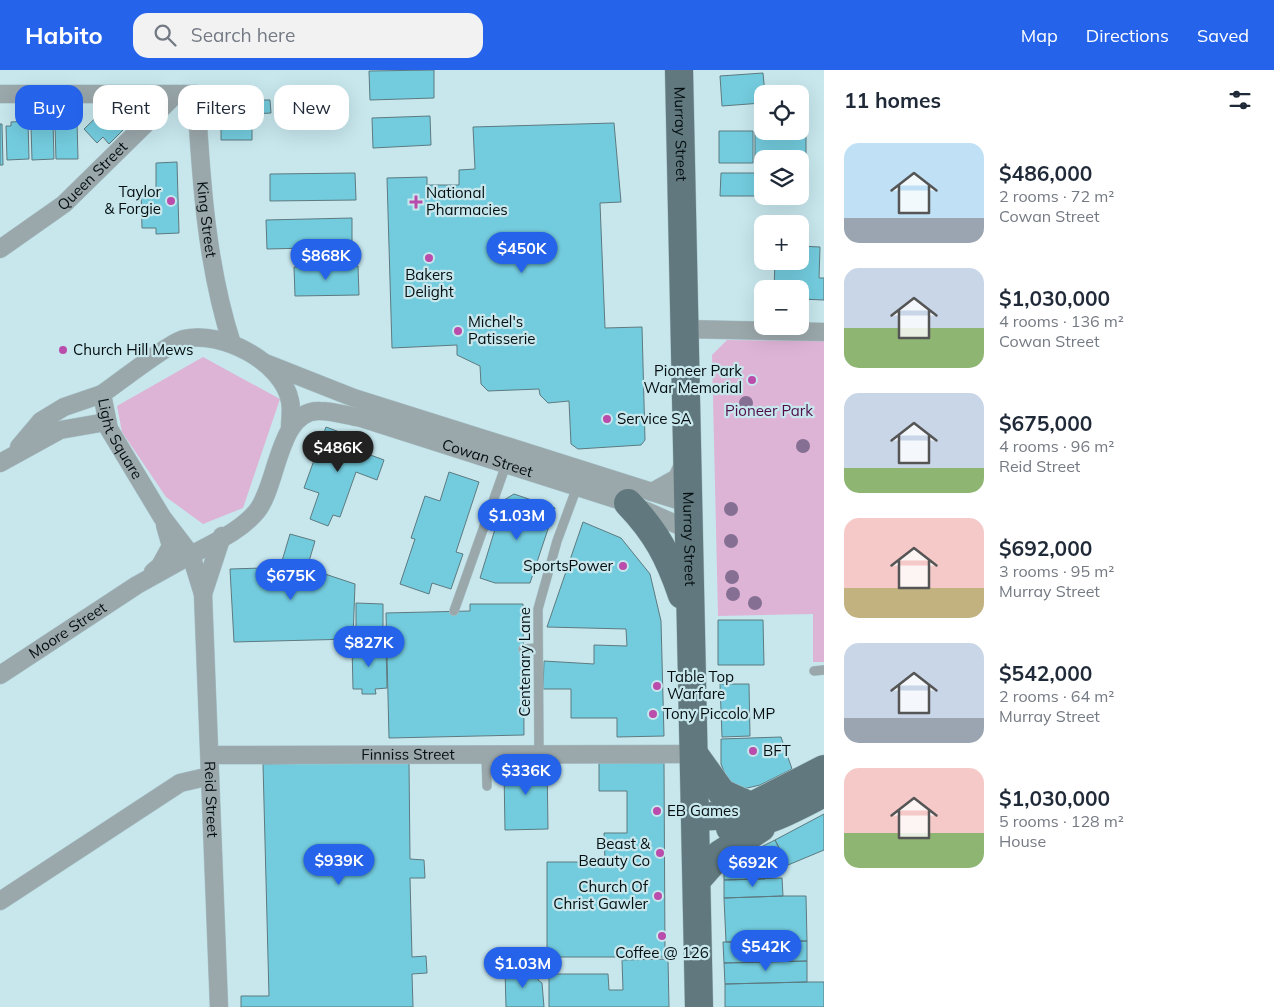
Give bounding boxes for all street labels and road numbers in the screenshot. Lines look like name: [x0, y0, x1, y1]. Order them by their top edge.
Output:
street label: Murray Street: [670, 86, 691, 182]
street label: Queen Street: [53, 137, 131, 214]
street label: King Street: [193, 181, 221, 259]
street label: Light Square: [94, 397, 147, 483]
street label: Cowan Street: [440, 434, 535, 481]
street label: Murray Street: [679, 491, 700, 586]
street label: Moore Street: [25, 598, 110, 662]
street label: Centenary Lane: [515, 607, 534, 717]
street label: Finniss Street: [361, 744, 455, 764]
street label: Reid Street: [200, 761, 222, 838]

